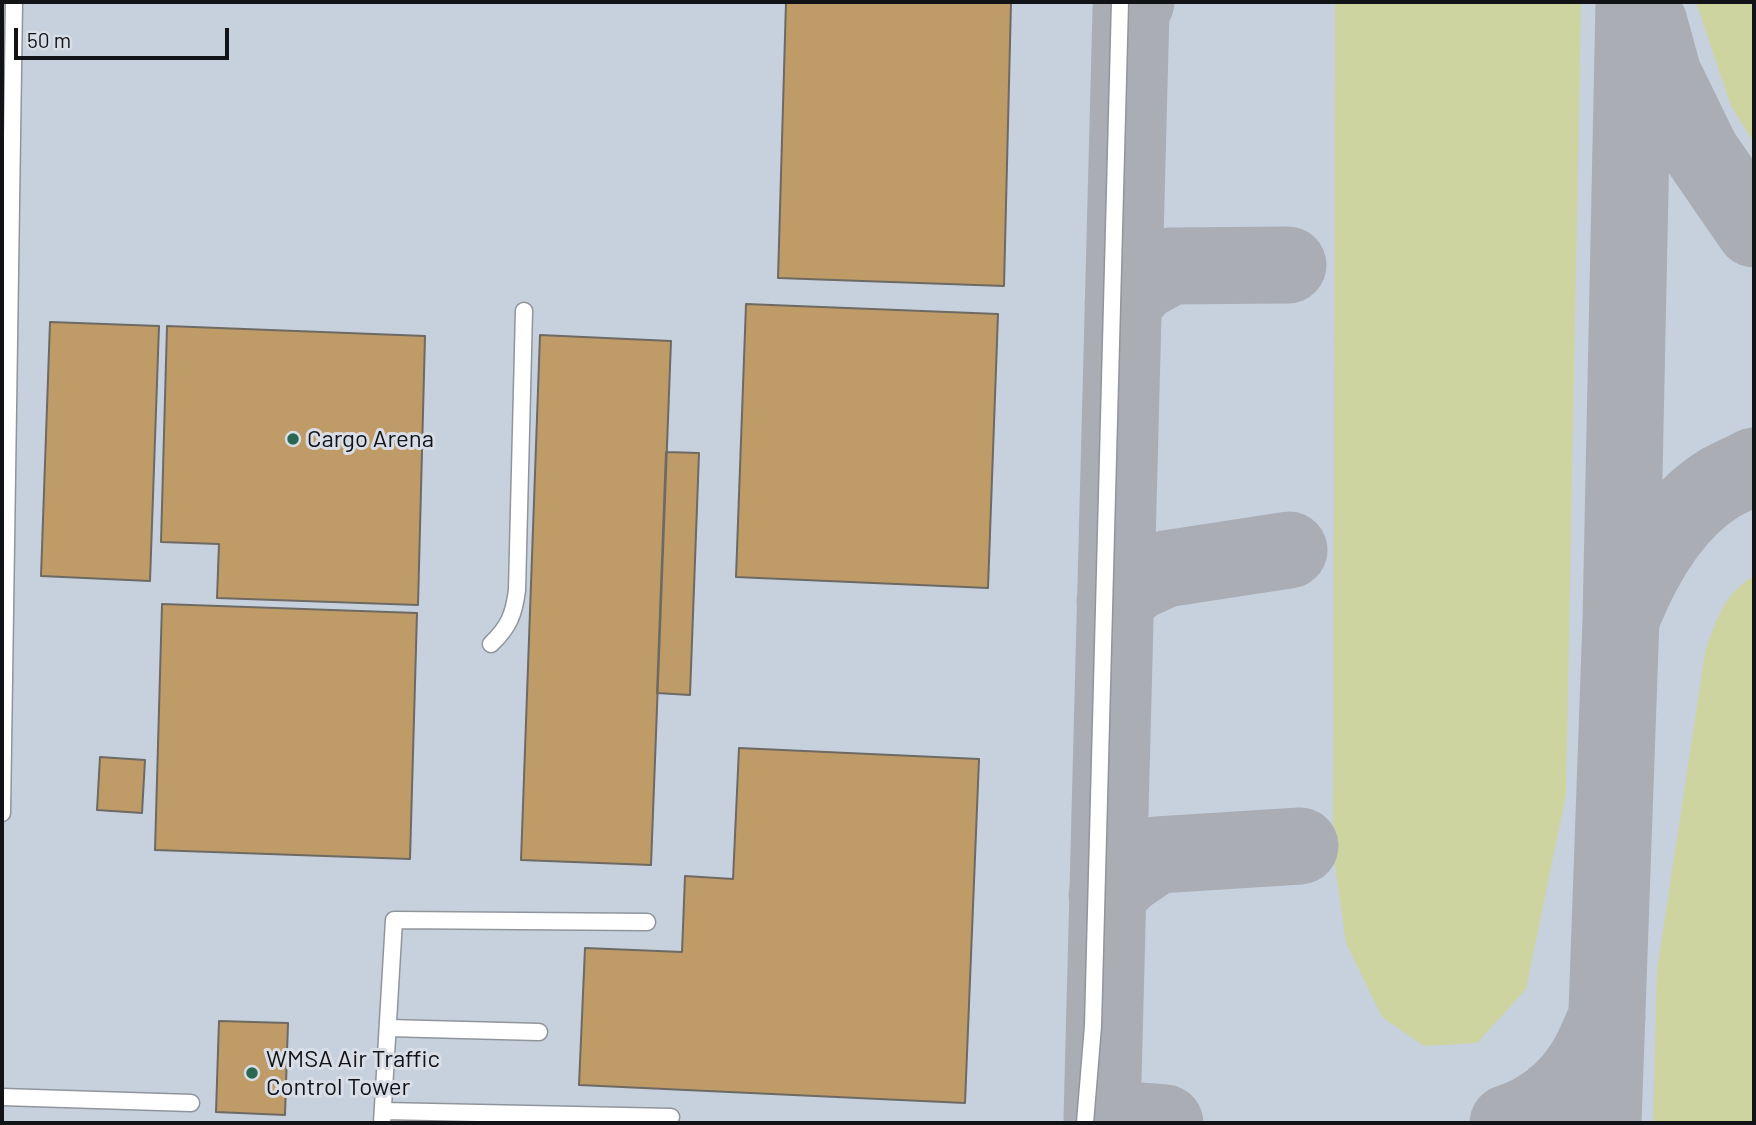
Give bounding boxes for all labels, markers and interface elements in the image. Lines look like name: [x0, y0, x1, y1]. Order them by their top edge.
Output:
scale bar: [18, 14, 233, 58]
text: 50 m: [27, 27, 71, 52]
place label: Cargo Arena: [307, 425, 434, 453]
marker: Cargo Arena: [285, 431, 301, 447]
place label: WMSA Air Traffic Control Tower: [266, 1045, 440, 1101]
marker: WMSA Air Traffic Control Tower: [244, 1065, 260, 1081]

